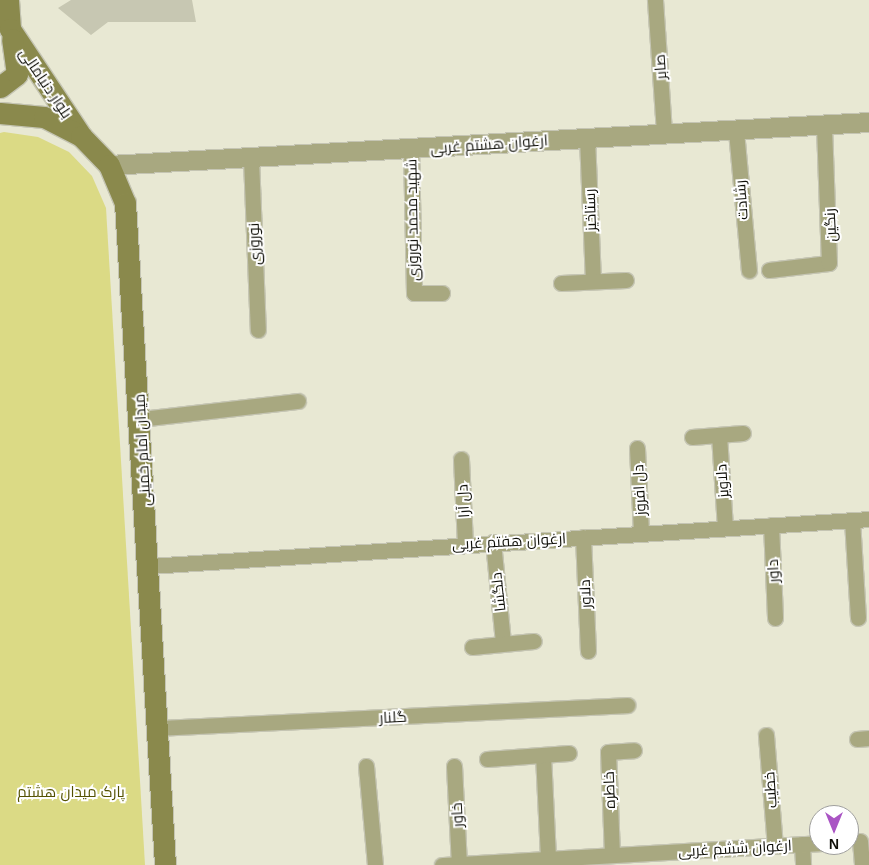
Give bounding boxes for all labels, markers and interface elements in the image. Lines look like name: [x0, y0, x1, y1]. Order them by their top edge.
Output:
street label: بلوار دنیامالی: [16, 44, 76, 122]
street label: صابر: [650, 54, 670, 80]
street label: ارغوان هشتم غربی: [430, 131, 548, 157]
street label: شهید محمد نوروزی: [402, 159, 422, 281]
street label: رشادت: [731, 179, 751, 221]
street label: رستاخیز: [580, 188, 600, 232]
street label: رنگین: [820, 208, 840, 242]
street label: نوروزی: [244, 223, 264, 265]
street label: میدان امام خمینی: [130, 393, 154, 507]
street label: دل افروز: [629, 464, 649, 516]
street label: دلاویز: [712, 464, 732, 498]
street label: دل آرا: [453, 484, 473, 518]
street label: ارغوان هفتم غربی: [451, 529, 567, 553]
street label: داور: [763, 559, 783, 583]
street label: دلگشا: [487, 572, 509, 612]
street label: دلاور: [575, 579, 595, 609]
street label: گلنار: [379, 707, 407, 727]
street label: خاطره: [599, 771, 619, 809]
street label: خطیب: [760, 771, 780, 809]
park label: پارک میدان هشتم: [17, 783, 125, 801]
street label: خاور: [447, 802, 467, 828]
north arrow: [809, 805, 859, 855]
street label: ارغوان ششم غربی: [678, 836, 792, 860]
text: N: [829, 836, 839, 852]

